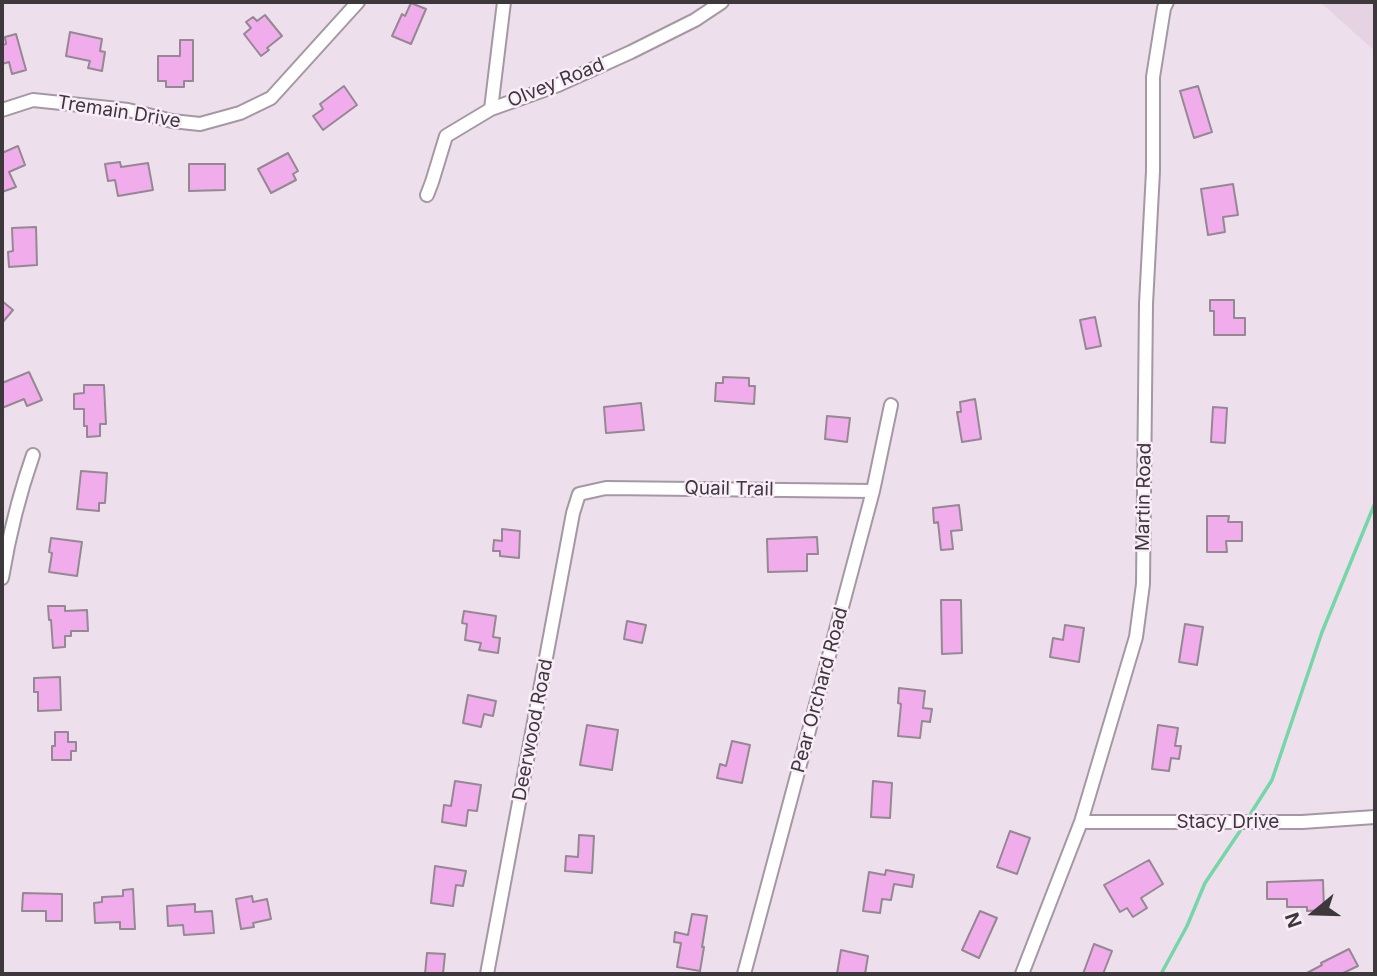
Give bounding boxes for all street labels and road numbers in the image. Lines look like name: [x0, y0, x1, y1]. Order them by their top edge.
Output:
street label: Olvey Road: [504, 53, 608, 113]
street label: Tremain Drive: [56, 91, 182, 133]
street label: Martin Road: [1132, 443, 1156, 551]
street label: Quail Trail: [684, 477, 774, 501]
street label: Pear Orchard Road: [787, 605, 853, 775]
street label: Deerwood Road: [508, 657, 558, 803]
street label: Stacy Drive: [1177, 811, 1279, 833]

